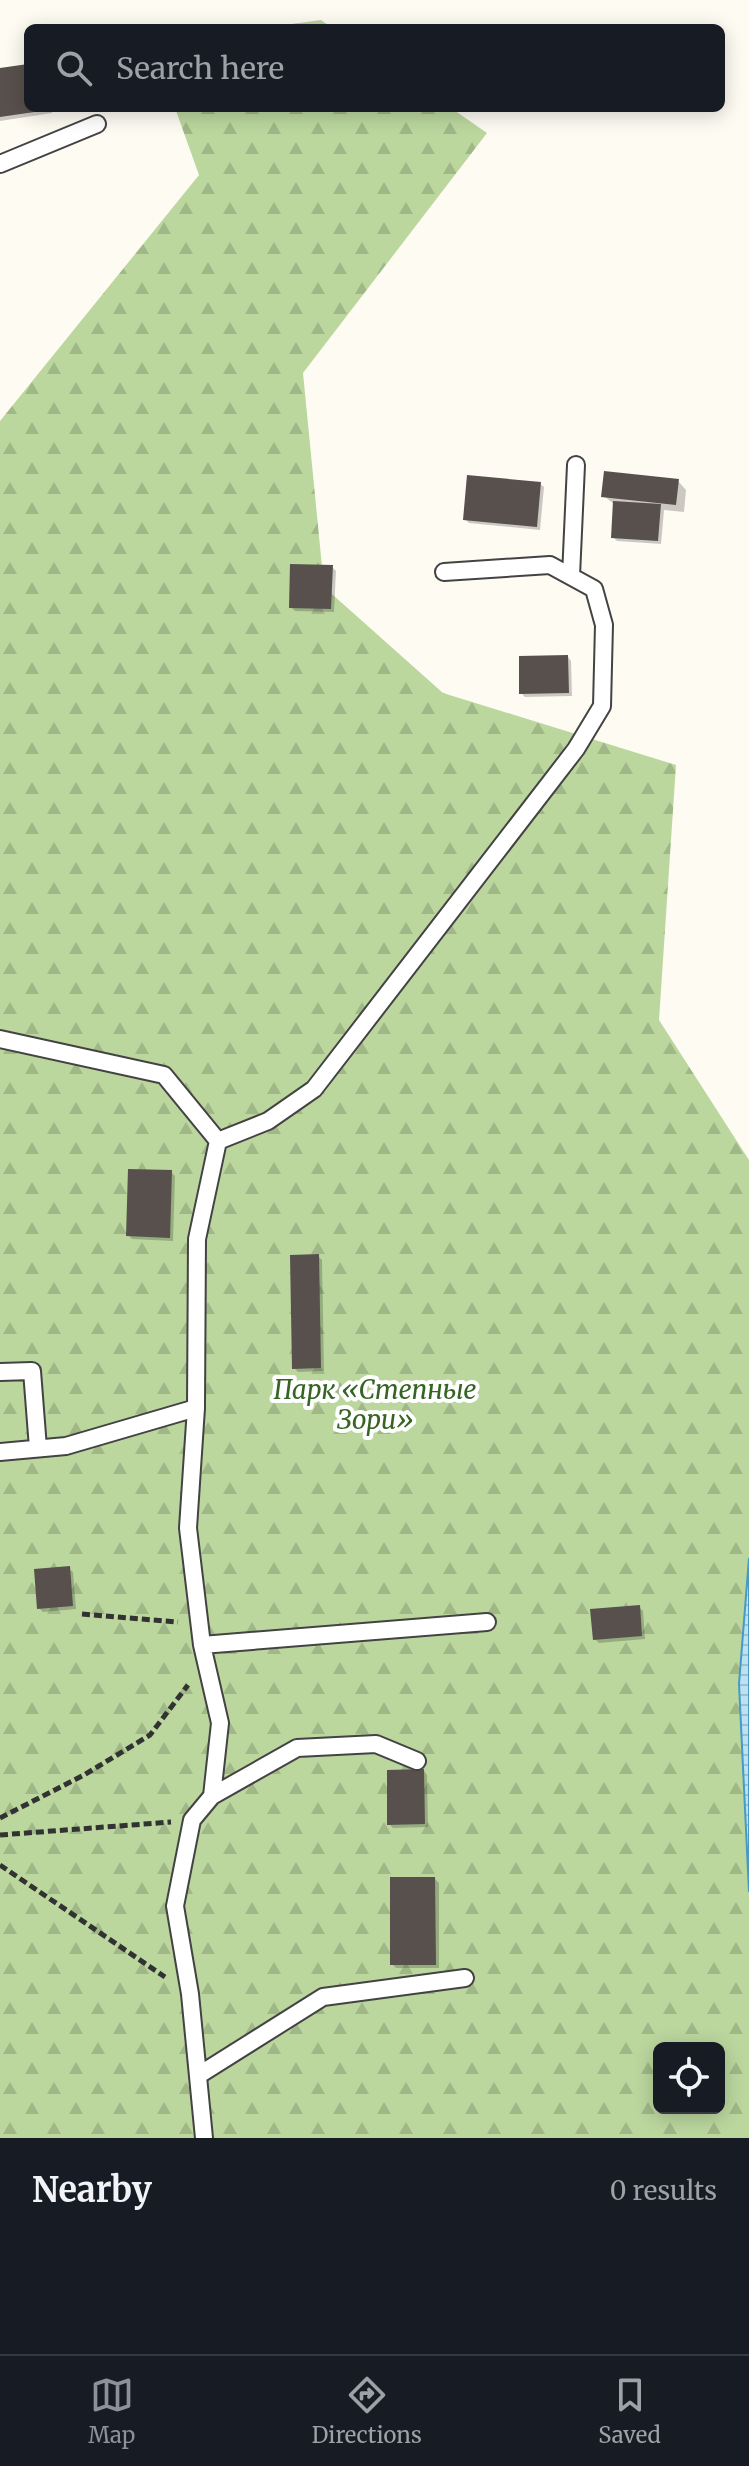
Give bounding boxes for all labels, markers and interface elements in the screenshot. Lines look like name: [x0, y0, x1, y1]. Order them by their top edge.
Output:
search box: [24, 24, 725, 112]
icon: search: [52, 46, 96, 90]
text: Search here: [116, 49, 284, 87]
park label: Парк «Степные Зори»: [273, 1373, 477, 1436]
map controls: [653, 2042, 725, 2114]
button: locate: [653, 2042, 725, 2114]
text: Nearby: [32, 2169, 152, 2211]
text: 0 results: [610, 2174, 717, 2207]
tab: Map: [88, 2373, 135, 2449]
tab: Directions: [312, 2373, 422, 2449]
tab: Saved: [598, 2373, 661, 2449]

